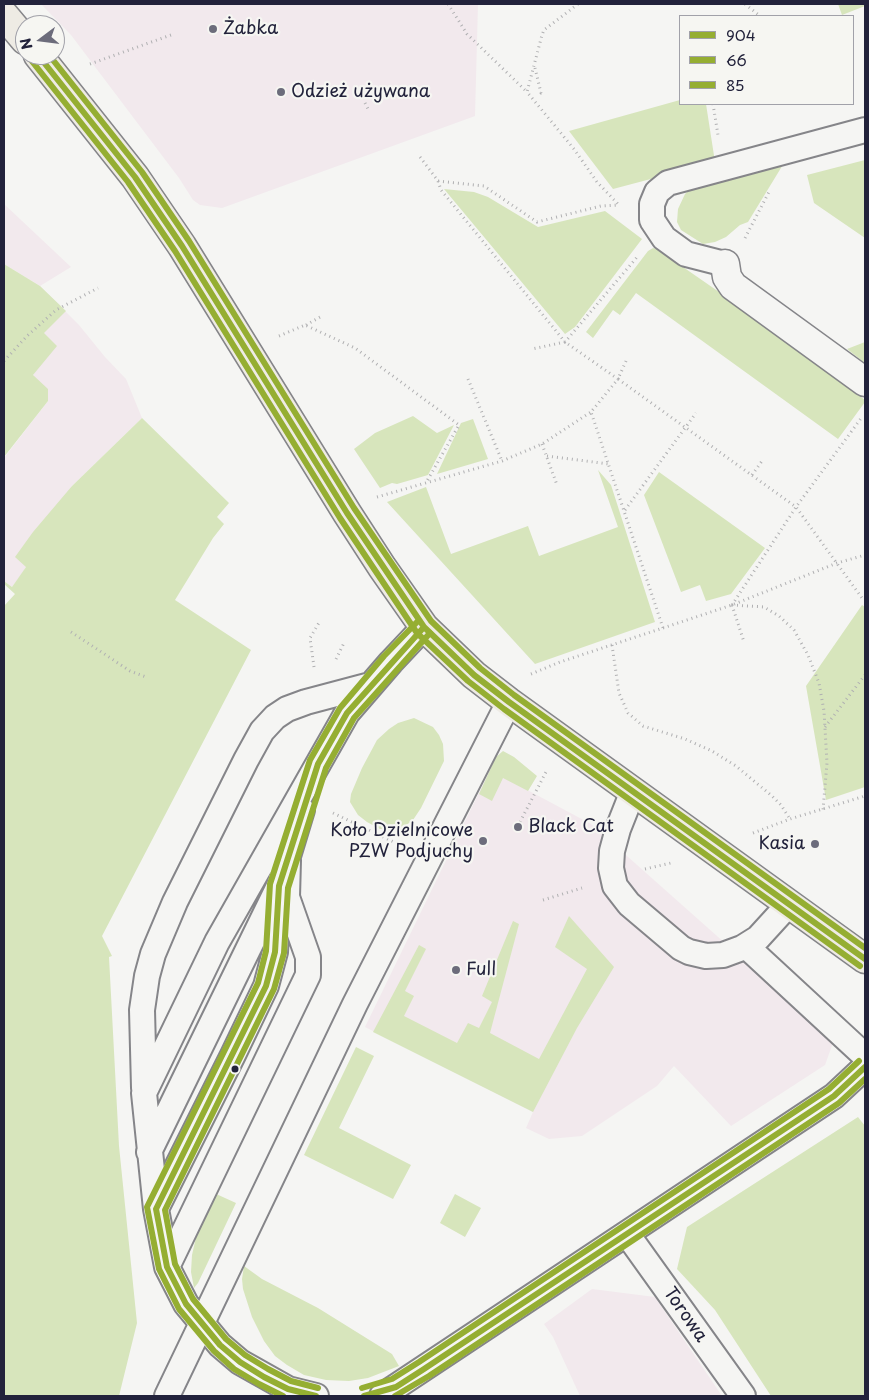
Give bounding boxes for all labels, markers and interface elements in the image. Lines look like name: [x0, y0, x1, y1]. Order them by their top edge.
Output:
north arrow: [15, 15, 65, 65]
legend: [679, 15, 854, 105]
place label: Żabka: [223, 18, 278, 40]
marker: Żabka: [207, 23, 219, 35]
text: 904: [726, 23, 756, 46]
text: N: [14, 36, 38, 52]
text: 66: [726, 48, 747, 71]
text: 85: [726, 73, 744, 96]
place label: Odzież używana: [291, 81, 430, 103]
marker: Odzież używana: [275, 86, 287, 98]
place label: Black Cat: [528, 816, 614, 838]
place label: Koło Dzielnicowe PZW Podjuchy: [330, 820, 473, 862]
marker: Black Cat: [512, 821, 524, 833]
place label: Kasia: [759, 833, 805, 855]
marker: Koło Dzielnicowe PZW Podjuchy: [477, 835, 489, 847]
marker: Kasia: [809, 838, 821, 850]
place label: Full: [466, 959, 496, 981]
marker: Full: [450, 964, 462, 976]
unlabelled marker: [230, 1064, 240, 1074]
street label: Torowa: [658, 1284, 712, 1346]

